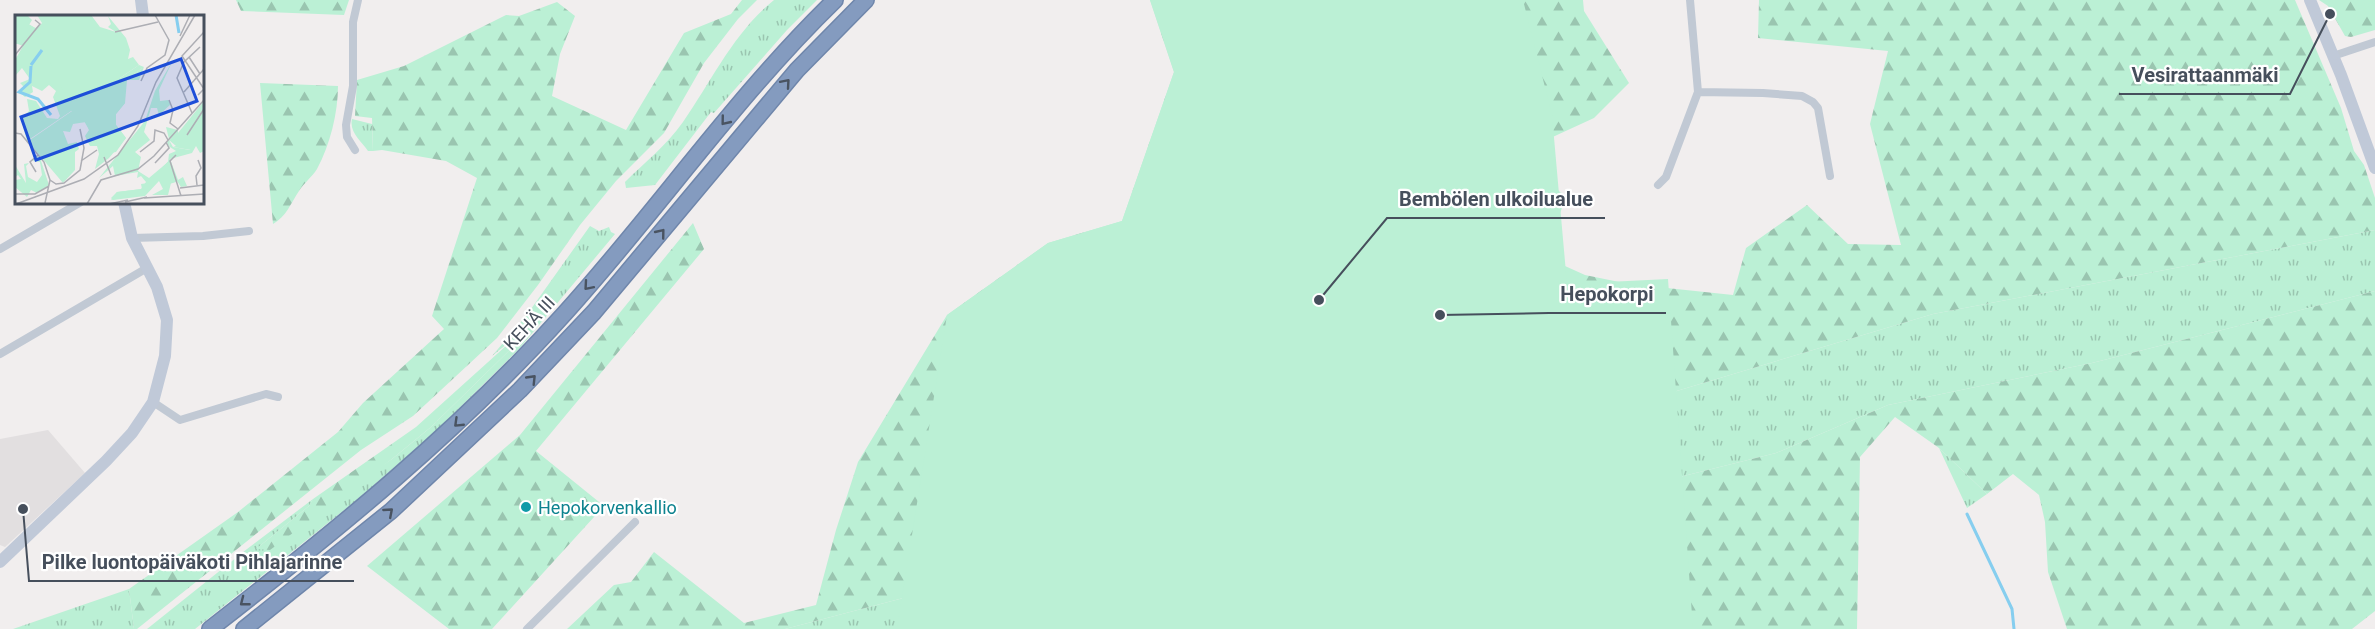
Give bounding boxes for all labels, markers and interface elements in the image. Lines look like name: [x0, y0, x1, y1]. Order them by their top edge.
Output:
inset map: [15, 15, 204, 204]
callout: Vesirattaanmäki: [2119, 56, 2290, 94]
text: Vesirattaanmäki: [2132, 63, 2278, 87]
one-way arrow: [779, 79, 790, 90]
one-way arrow: [722, 114, 733, 125]
callout: Bembölen ulkoilualue: [1387, 180, 1605, 218]
text: Bembölen ulkoilualue: [1399, 187, 1593, 211]
one-way arrow: [654, 229, 665, 240]
callout: Hepokorpi: [1549, 275, 1666, 313]
one-way arrow: [584, 279, 595, 290]
text: Hepokorpi: [1560, 282, 1654, 306]
street label: KEHÄ III: [499, 292, 559, 354]
one-way arrow: [524, 375, 535, 386]
one-way arrow: [454, 416, 464, 427]
place label: Hepokorvenkallio: [538, 497, 677, 518]
marker: Hepokorvenkallio: [519, 500, 533, 514]
one-way arrow: [382, 508, 393, 519]
callout: Pilke luontopäiväkoti Pihlajarinne: [29, 543, 354, 581]
text: Pilke luontopäiväkoti Pihlajarinne: [42, 550, 342, 574]
one-way arrow: [240, 595, 251, 606]

